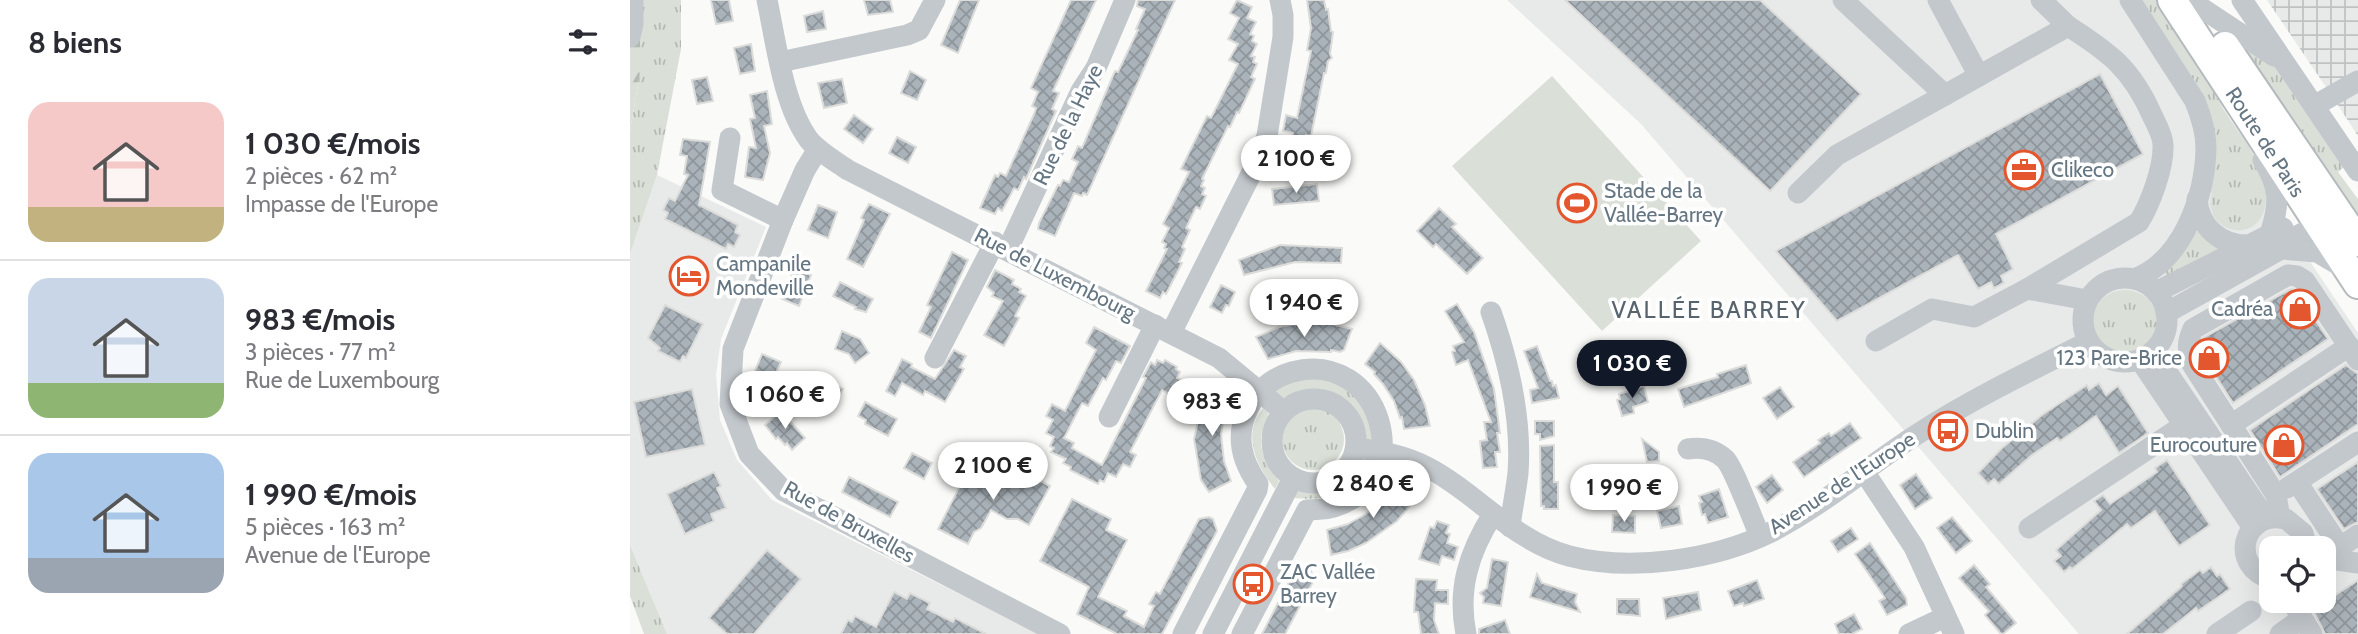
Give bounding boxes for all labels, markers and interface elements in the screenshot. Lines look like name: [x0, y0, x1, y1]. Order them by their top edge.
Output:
icon: filters: [564, 23, 602, 61]
text: 8 biens: [28, 24, 122, 61]
street label: Rue de la Haye: [1028, 60, 1108, 189]
street label: Route de Paris: [2221, 82, 2311, 202]
text: 1 030 €/mois: [245, 125, 420, 162]
icon: home: [84, 130, 168, 214]
pin: 2 100 €: [1231, 136, 1361, 195]
text: 2 100 €: [1257, 144, 1335, 172]
office icon: Clikeco: [2003, 149, 2045, 191]
place label: Clikeco: [2051, 157, 2114, 182]
text: 2 pièces · 62 m²: [245, 162, 397, 190]
place label: Stade de la Vallée-Barrey: [1604, 178, 1724, 227]
sports icon: Stade de la Vallée-Barrey: [1556, 182, 1598, 224]
text: Impasse de l'Europe: [245, 190, 438, 218]
street label: Rue de Luxembourg: [971, 222, 1140, 325]
place label: Campanile Mondeville: [716, 251, 814, 300]
hotel icon: Campanile Mondeville: [668, 255, 710, 297]
pin: 1 940 €: [1239, 280, 1369, 339]
text: 1 940 €: [1265, 288, 1343, 316]
shop icon: Cadréa: [2279, 288, 2321, 330]
district label: VALLÉE BARREY: [1611, 295, 1807, 324]
place label: Cadréa: [2211, 296, 2273, 321]
text: 983 €/mois: [245, 301, 395, 338]
icon: home: [84, 306, 168, 390]
shop icon: 123 Pare-Brice: [2188, 337, 2230, 379]
text: 3 pièces · 77 m²: [245, 338, 396, 366]
pin: 1 030 €: [1567, 340, 1697, 400]
place label: 123 Pare-Brice: [2057, 345, 2182, 370]
text: 1 030 €: [1593, 349, 1671, 377]
text: Rue de Luxembourg: [245, 366, 439, 394]
pin: 1 060 €: [720, 372, 850, 431]
pin: 983 €: [1163, 378, 1261, 438]
text: 1 060 €: [746, 380, 824, 408]
text: 983 €: [1182, 387, 1242, 415]
bus stop icon: Dublin: [1927, 410, 1969, 452]
place label: Dublin: [1975, 418, 2034, 443]
shop icon: Eurocouture: [2263, 424, 2305, 466]
street label: Avenue de l'Europe: [1764, 426, 1920, 539]
place label: Eurocouture: [2150, 432, 2257, 457]
pin: 2 100 €: [928, 442, 1058, 502]
text: 2 100 €: [954, 451, 1032, 479]
pin: 2 840 €: [1308, 461, 1438, 520]
pin: 1 990 €: [1559, 464, 1689, 524]
text: 2 840 €: [1332, 469, 1414, 497]
text: 1 990 €: [1586, 473, 1662, 501]
street label: Rue de Bruxelles: [779, 475, 919, 568]
text: 1 990 €/mois: [245, 476, 417, 513]
icon: home: [84, 481, 168, 565]
text: 5 pièces · 163 m²: [245, 513, 405, 541]
map controls: [2259, 536, 2336, 613]
button: locate: [2259, 536, 2336, 613]
text: Avenue de l'Europe: [245, 541, 431, 569]
place label: ZAC Vallée Barrey: [1280, 559, 1376, 608]
bus stop icon: ZAC Vallée Barrey: [1232, 563, 1274, 605]

